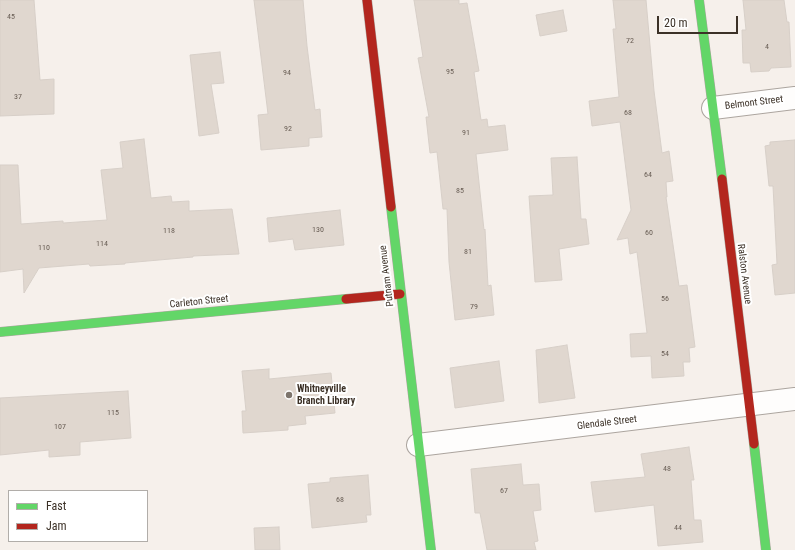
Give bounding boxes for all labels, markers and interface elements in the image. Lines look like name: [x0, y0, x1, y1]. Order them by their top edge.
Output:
scale bar: [659, 8, 740, 34]
house number: 45: [7, 12, 15, 22]
text: 20 m: [664, 16, 688, 30]
house number: 72: [626, 36, 634, 46]
house number: 4: [765, 42, 769, 52]
house number: 95: [446, 67, 454, 77]
house number: 94: [283, 68, 291, 78]
house number: 37: [14, 92, 22, 102]
street label: Belmont Street: [724, 93, 784, 113]
house number: 68: [624, 108, 632, 118]
house number: 92: [284, 124, 292, 134]
house number: 91: [462, 128, 470, 138]
house number: 64: [644, 170, 652, 180]
house number: 85: [456, 186, 464, 196]
house number: 130: [312, 225, 324, 235]
house number: 118: [163, 226, 175, 236]
house number: 60: [645, 228, 653, 238]
house number: 114: [96, 239, 108, 249]
house number: 110: [38, 243, 50, 253]
street label: Ralston Avenue: [734, 243, 754, 305]
street label: Putnam Avenue: [377, 245, 397, 307]
house number: 81: [464, 247, 472, 257]
street label: Carleton Street: [169, 293, 229, 311]
house number: 56: [661, 294, 669, 304]
house number: 79: [470, 302, 478, 312]
house number: 54: [661, 349, 669, 359]
place label: Whitneyville Branch Library: [297, 383, 355, 406]
marker: Whitneyville Branch Library: [284, 390, 294, 400]
house number: 115: [107, 408, 119, 418]
street label: Glendale Street: [576, 413, 638, 433]
house number: 107: [54, 422, 66, 432]
house number: 48: [663, 464, 671, 474]
house number: 67: [500, 486, 508, 496]
legend: [8, 490, 148, 542]
house number: 68: [336, 495, 344, 505]
text: Fast: [46, 499, 66, 513]
text: Jam: [46, 519, 67, 533]
house number: 44: [674, 523, 682, 533]

